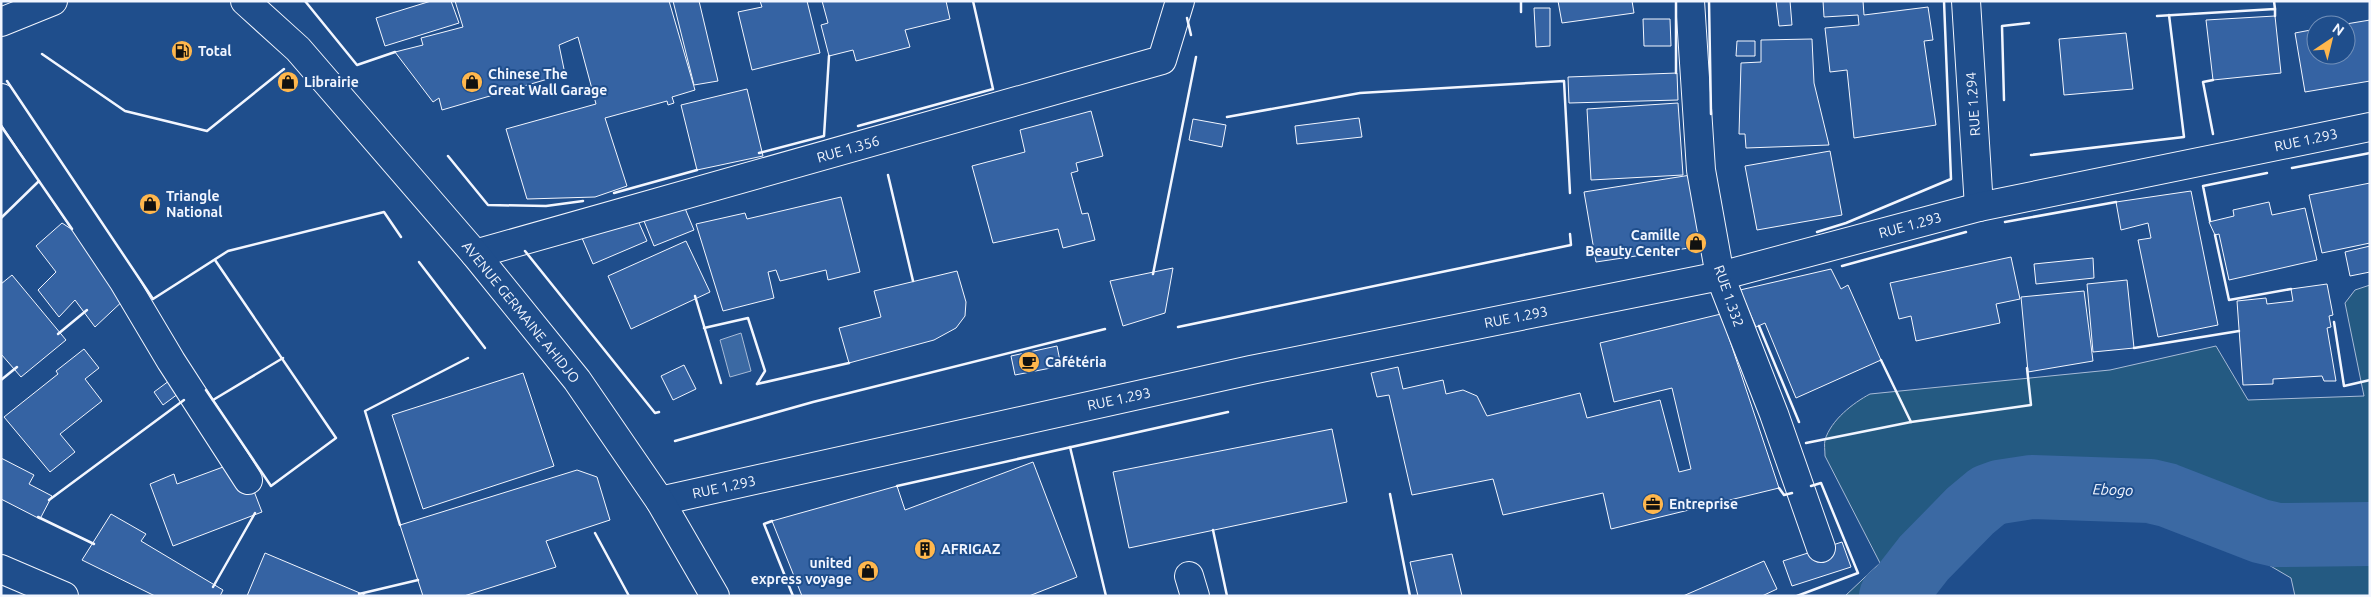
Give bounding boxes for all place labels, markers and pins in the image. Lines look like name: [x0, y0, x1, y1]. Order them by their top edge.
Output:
fuel station icon: Total: [170, 39, 194, 63]
place label: Total: [198, 43, 232, 59]
place label: Chinese The Great Wall Garage: [488, 66, 607, 98]
shop icon: Librairie: [276, 70, 300, 94]
shop icon: Chinese The Great Wall Garage: [460, 70, 484, 94]
place label: Librairie: [304, 74, 359, 90]
place label: Triangle National: [166, 188, 222, 220]
shop icon: Triangle National: [138, 192, 162, 216]
place label: Camille Beauty Center: [1585, 227, 1680, 259]
shop icon: Camille Beauty Center: [1684, 231, 1708, 255]
cafe icon: Cafétéria: [1017, 350, 1041, 374]
place label: Cafétéria: [1045, 354, 1107, 370]
office icon: Entreprise: [1641, 492, 1665, 516]
place label: Entreprise: [1669, 496, 1738, 512]
building icon: AFRIGAZ: [913, 537, 937, 561]
place label: AFRIGAZ: [941, 541, 1000, 557]
place label: united express voyage: [751, 555, 852, 587]
shop icon: united express voyage: [856, 559, 880, 583]

